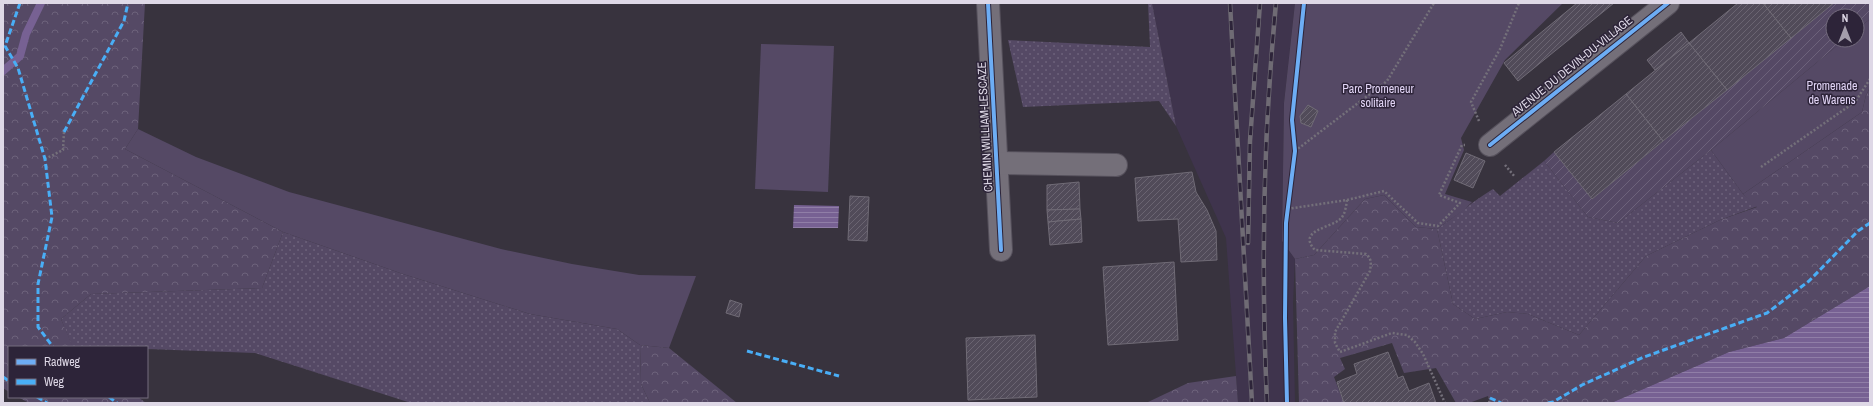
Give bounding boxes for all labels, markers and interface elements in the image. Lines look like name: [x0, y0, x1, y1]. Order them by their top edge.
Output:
north arrow: [1825, 8, 1865, 48]
text: N: [1842, 11, 1848, 25]
street label: AVENUE DU DEVIN-DU-VILLAGE: [1507, 12, 1636, 120]
street label: CHEMIN WILLIAM-LESCAZE: [974, 62, 996, 192]
park label: Promenade de Warens: [1807, 78, 1857, 108]
park label: Parc Promeneur solitaire: [1342, 81, 1415, 111]
legend: [8, 346, 148, 398]
text: Radweg: [44, 354, 81, 370]
text: Weg: [44, 374, 65, 390]

